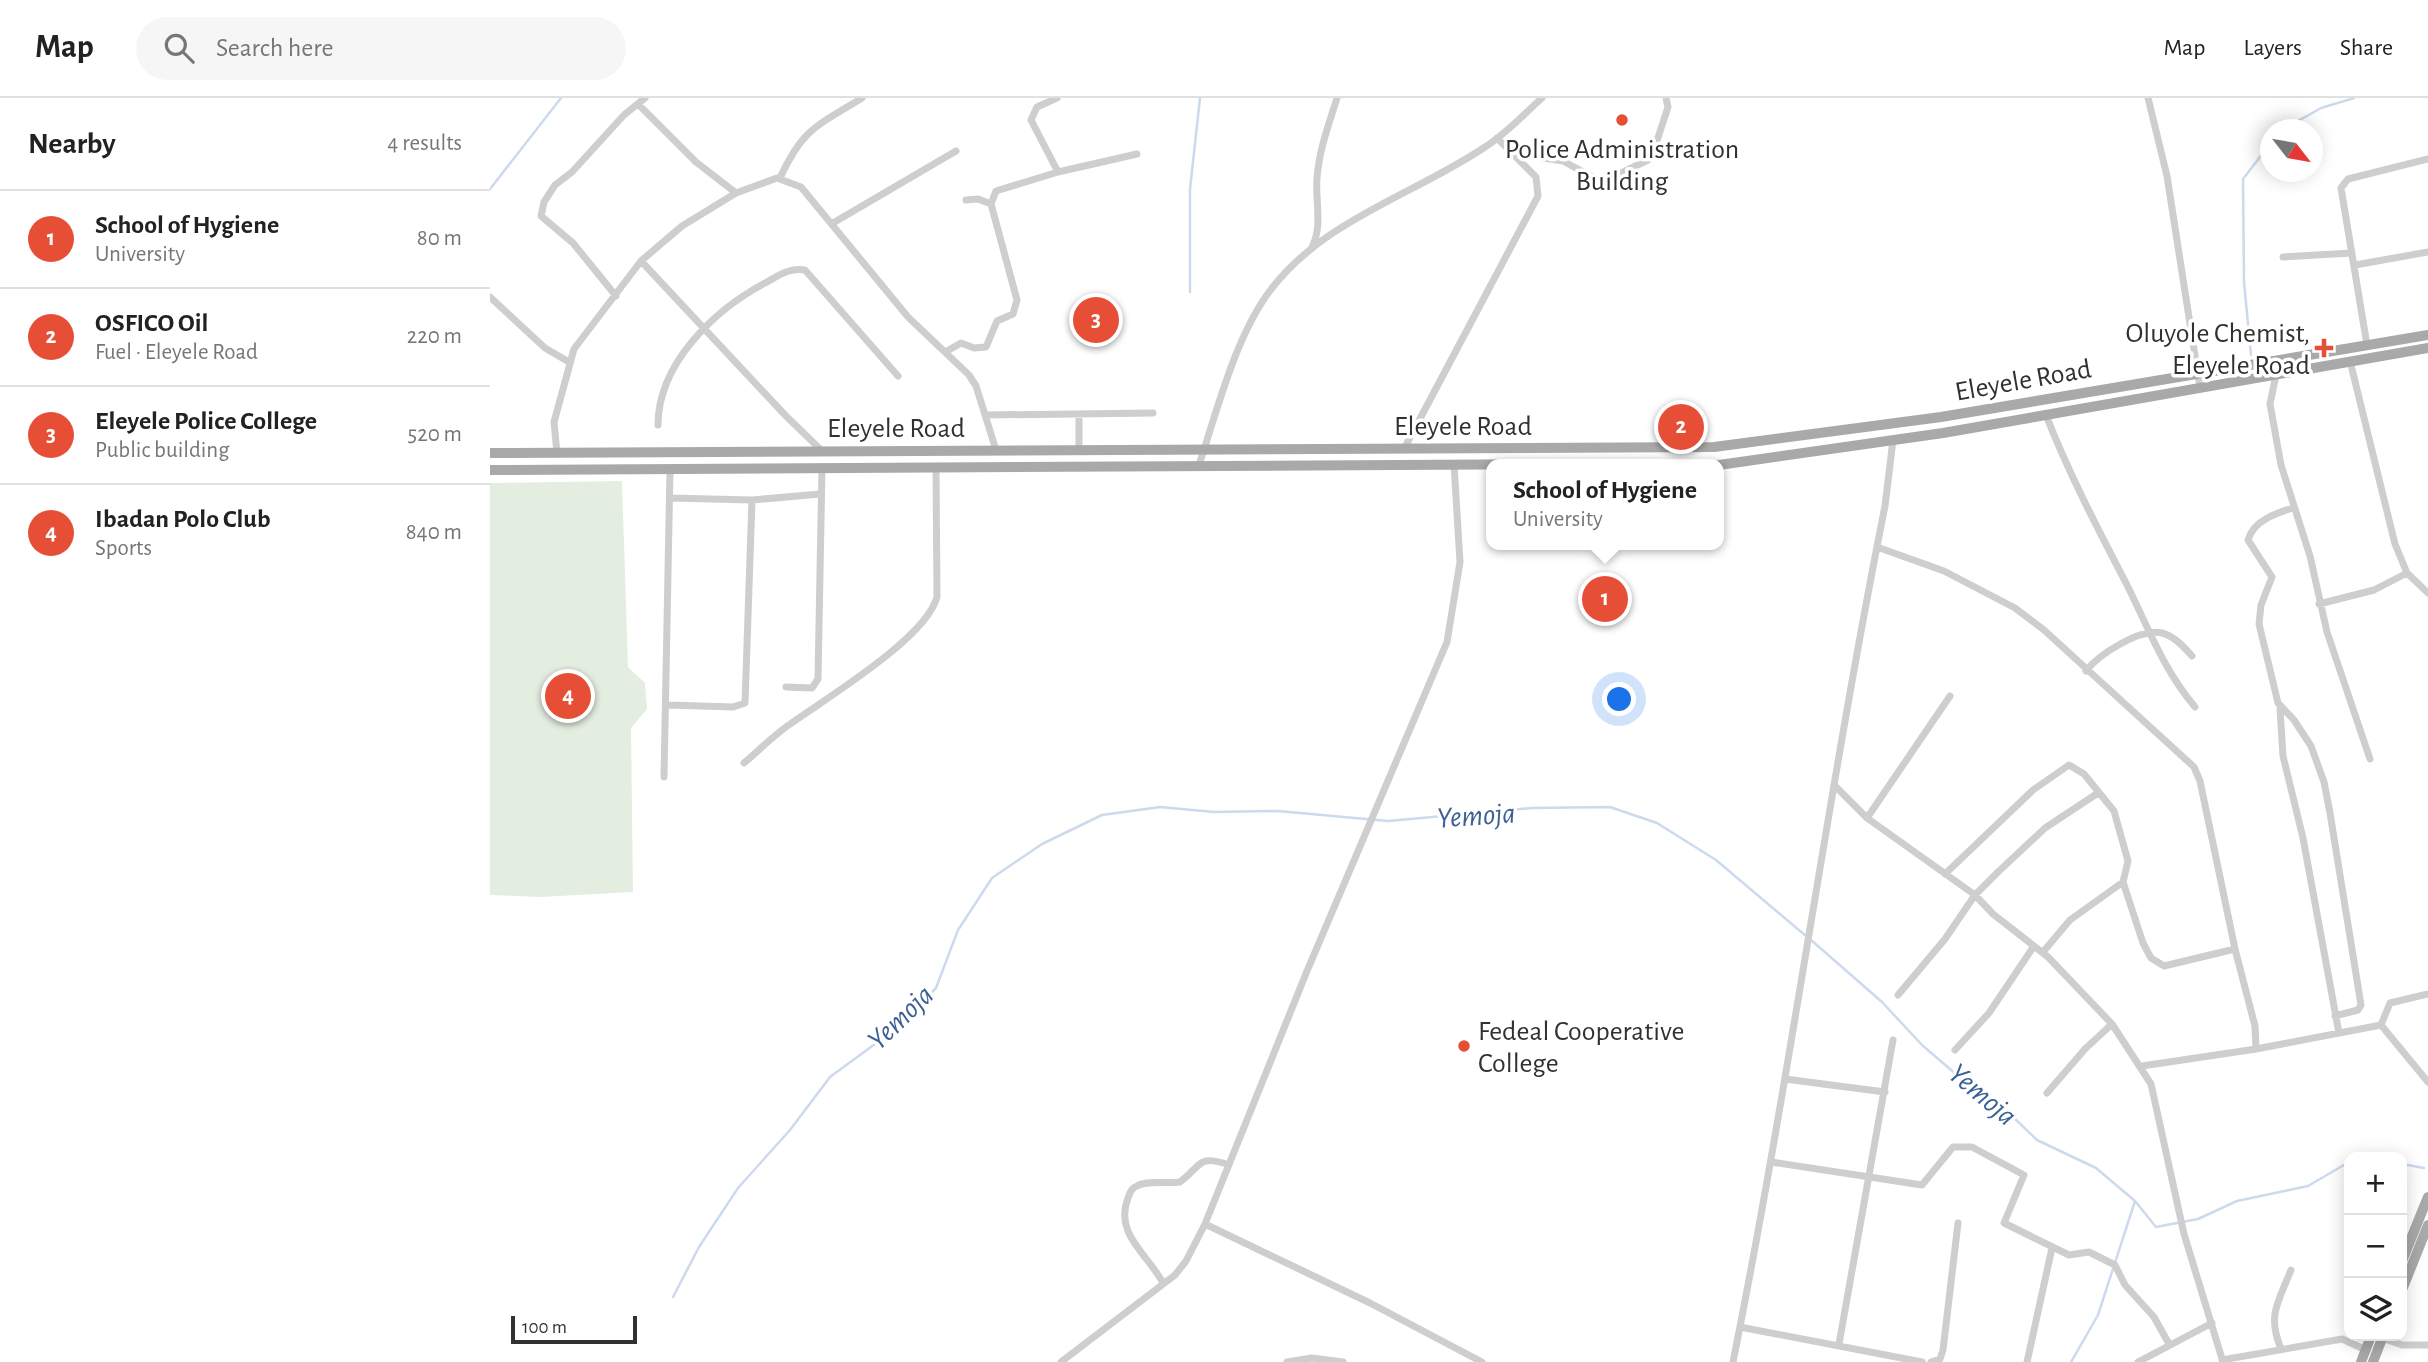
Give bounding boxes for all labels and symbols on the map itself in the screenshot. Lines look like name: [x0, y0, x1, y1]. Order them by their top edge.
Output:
marker: Police Administration Building: [1614, 112, 1630, 128]
north arrow: [2260, 119, 2323, 182]
place label: Police Administration Building: [1505, 136, 1739, 196]
pin: 3: [1073, 294, 1119, 346]
place label: Oluyole Chemist, Eleyele Road: [2126, 320, 2310, 380]
marker: Oluyole Chemist, Eleyele Road: [2316, 340, 2332, 356]
street label: Eleyele Road: [1953, 355, 2094, 407]
pin: 2: [1658, 401, 1704, 453]
street label: Eleyele Road: [1394, 413, 1532, 441]
street label: Eleyele Road: [827, 415, 965, 443]
pin: 1: [1582, 573, 1628, 625]
pin: 4: [545, 670, 591, 722]
your location: [1602, 682, 1636, 716]
water label: Yemoja: [1436, 798, 1516, 834]
water label: Yemoja: [862, 980, 939, 1056]
place label: Fedeal Cooperative College: [1478, 1018, 1684, 1078]
marker: Fedeal Cooperative College: [1456, 1038, 1472, 1054]
water label: Yemoja: [1943, 1058, 2022, 1132]
scale bar: [511, 1313, 637, 1345]

